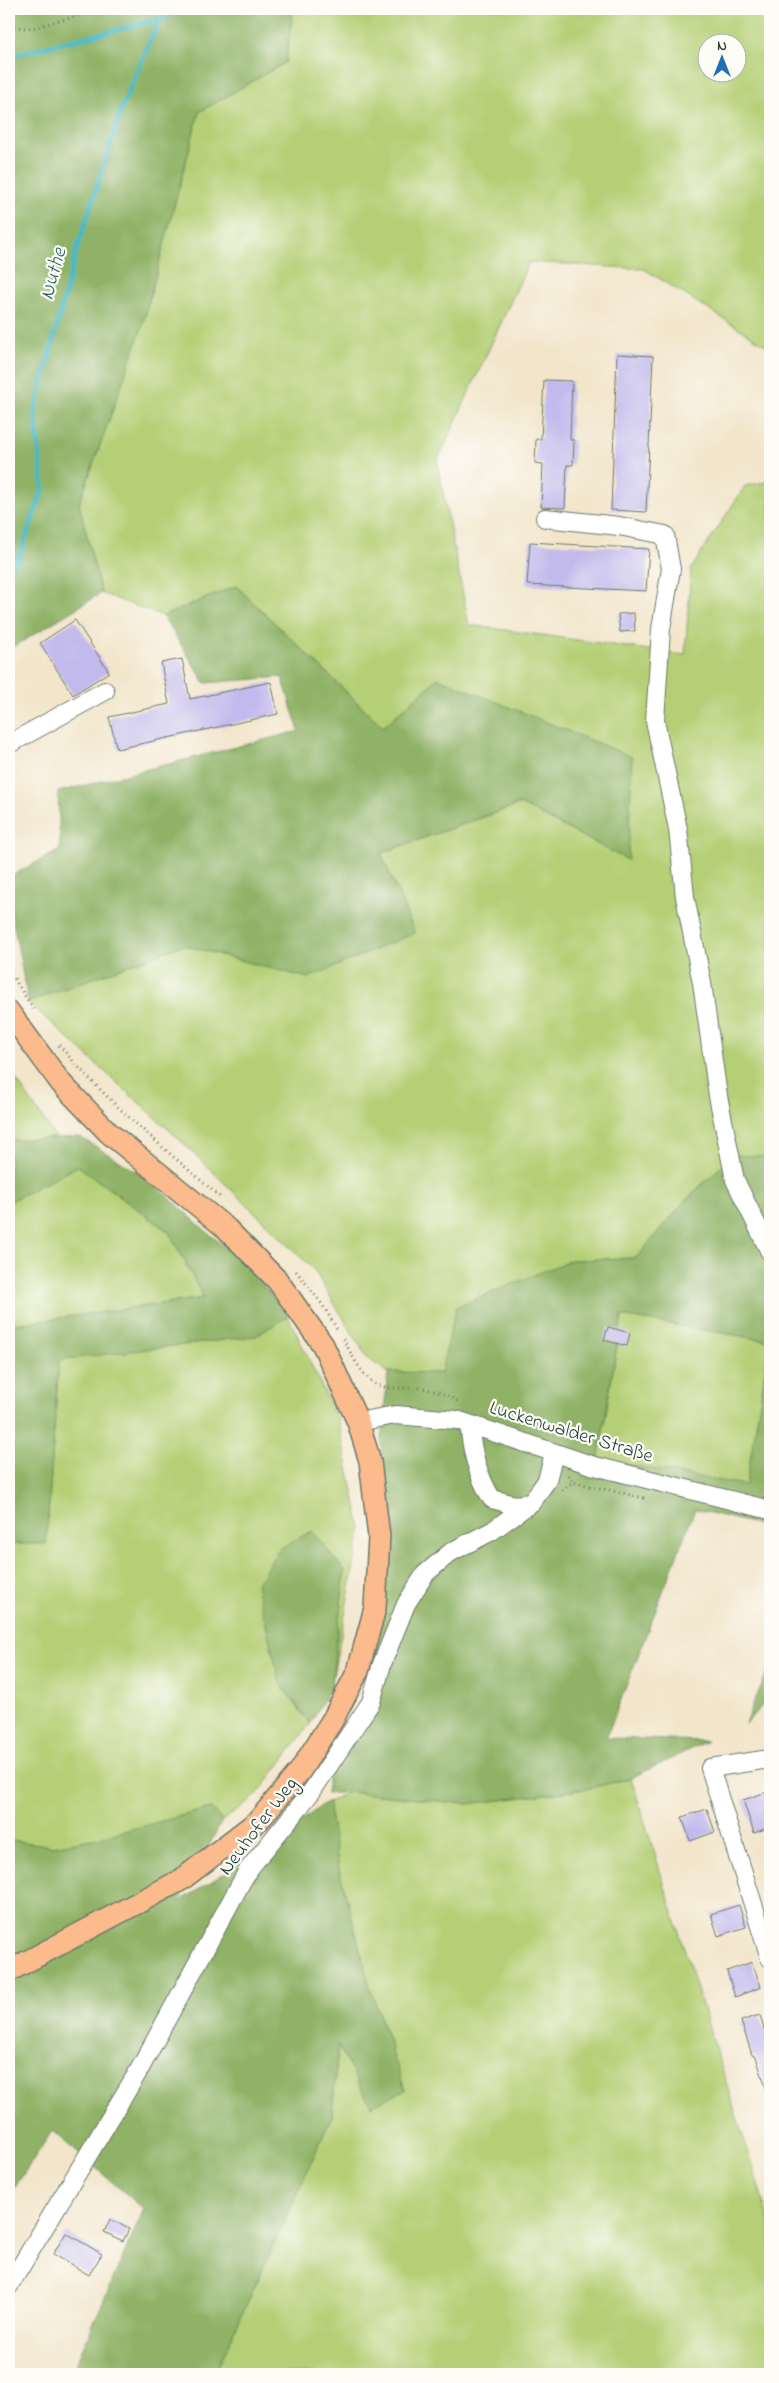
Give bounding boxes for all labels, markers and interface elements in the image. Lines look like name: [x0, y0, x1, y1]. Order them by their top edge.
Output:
north arrow: [696, 32, 746, 82]
text: N: [717, 36, 727, 57]
water label: Nuthe: [33, 243, 76, 303]
street label: Luckenwalder Straße: [486, 1394, 657, 1472]
street label: Neuhofer Weg: [212, 1772, 306, 1883]

